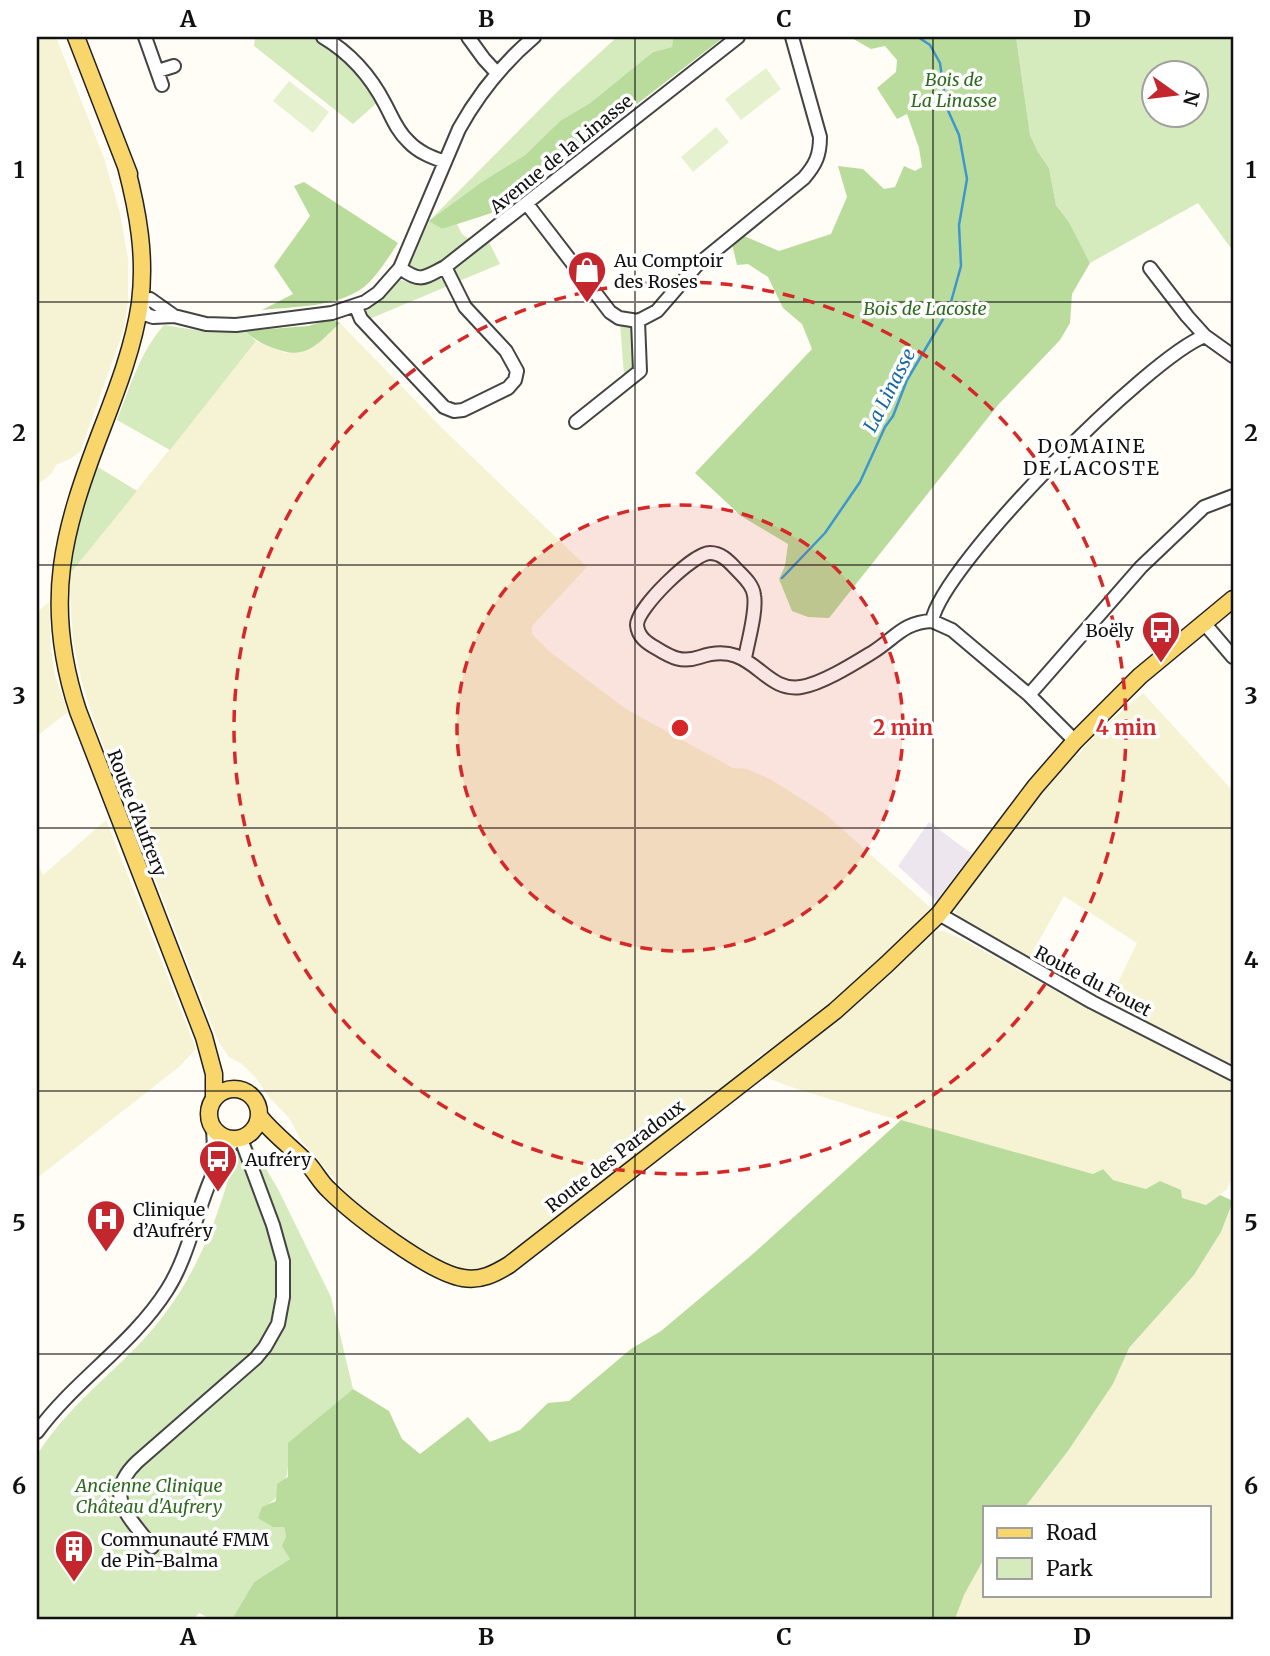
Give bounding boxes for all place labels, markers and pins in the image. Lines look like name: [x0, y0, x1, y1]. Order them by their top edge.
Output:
shop icon: Au Comptoir des Roses: [566, 249, 608, 304]
place label: Au Comptoir des Roses: [613, 249, 724, 293]
bus stop icon: Boëly: [1140, 609, 1182, 664]
place label: Boëly: [1085, 619, 1135, 642]
centre of rings: [668, 716, 692, 740]
bus stop icon: Aufréry: [197, 1138, 239, 1193]
place label: Aufréry: [244, 1148, 312, 1171]
hospital icon: Clinique d’Aufréry: [85, 1198, 127, 1253]
place label: Clinique d’Aufréry: [133, 1198, 213, 1242]
building icon: Communauté FMM de Pin-Balma: [53, 1528, 95, 1583]
place label: Communauté FMM de Pin-Balma: [101, 1528, 269, 1572]

